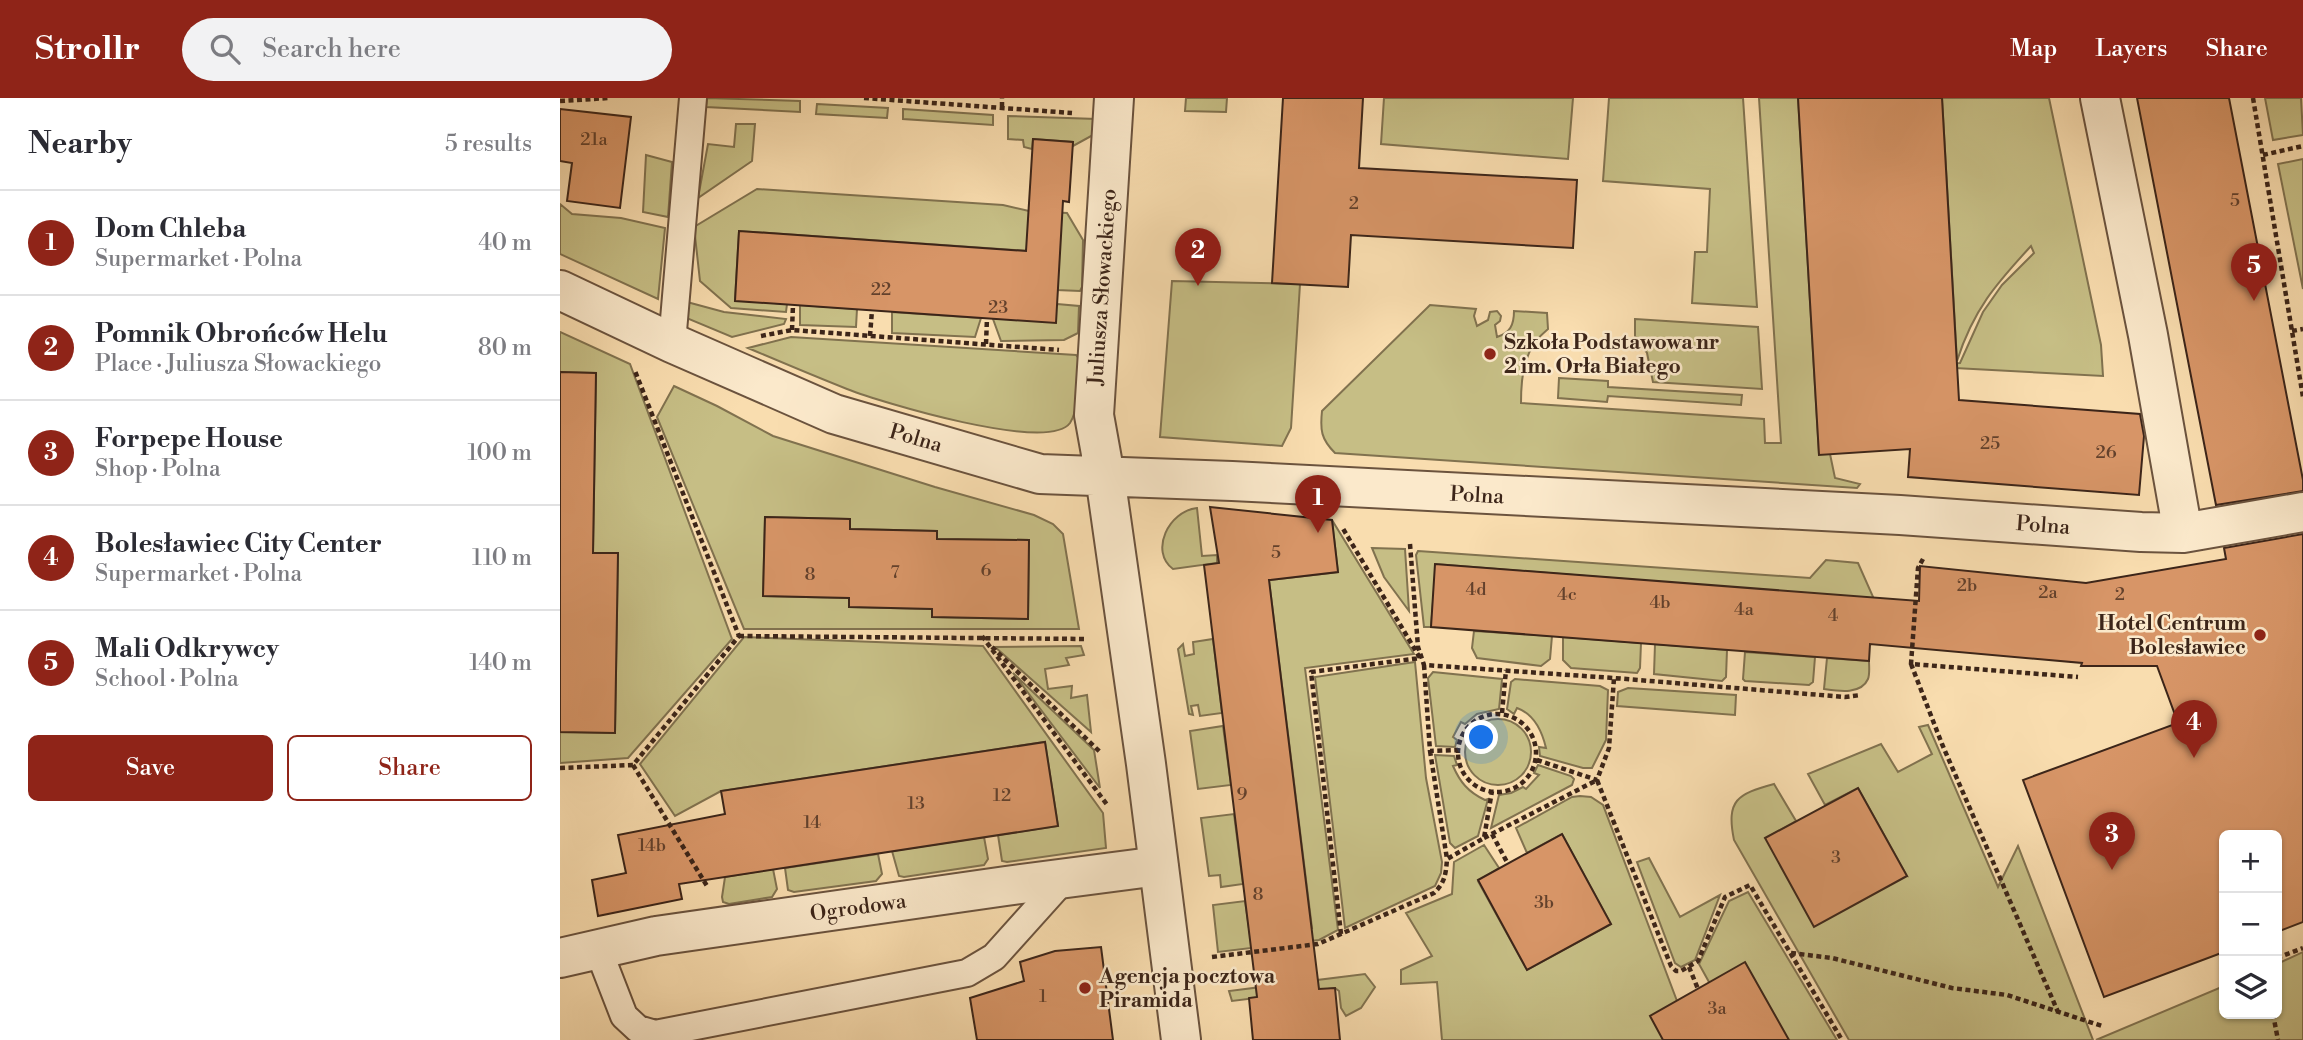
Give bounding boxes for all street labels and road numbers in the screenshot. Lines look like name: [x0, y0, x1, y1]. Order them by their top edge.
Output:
street label: Juliusza Słowackiego: [1083, 188, 1123, 387]
street label: Polna: [886, 419, 946, 459]
street label: Polna: [1449, 482, 1505, 510]
street label: Polna: [2015, 511, 2071, 541]
street label: Ogrodowa: [808, 888, 908, 928]

